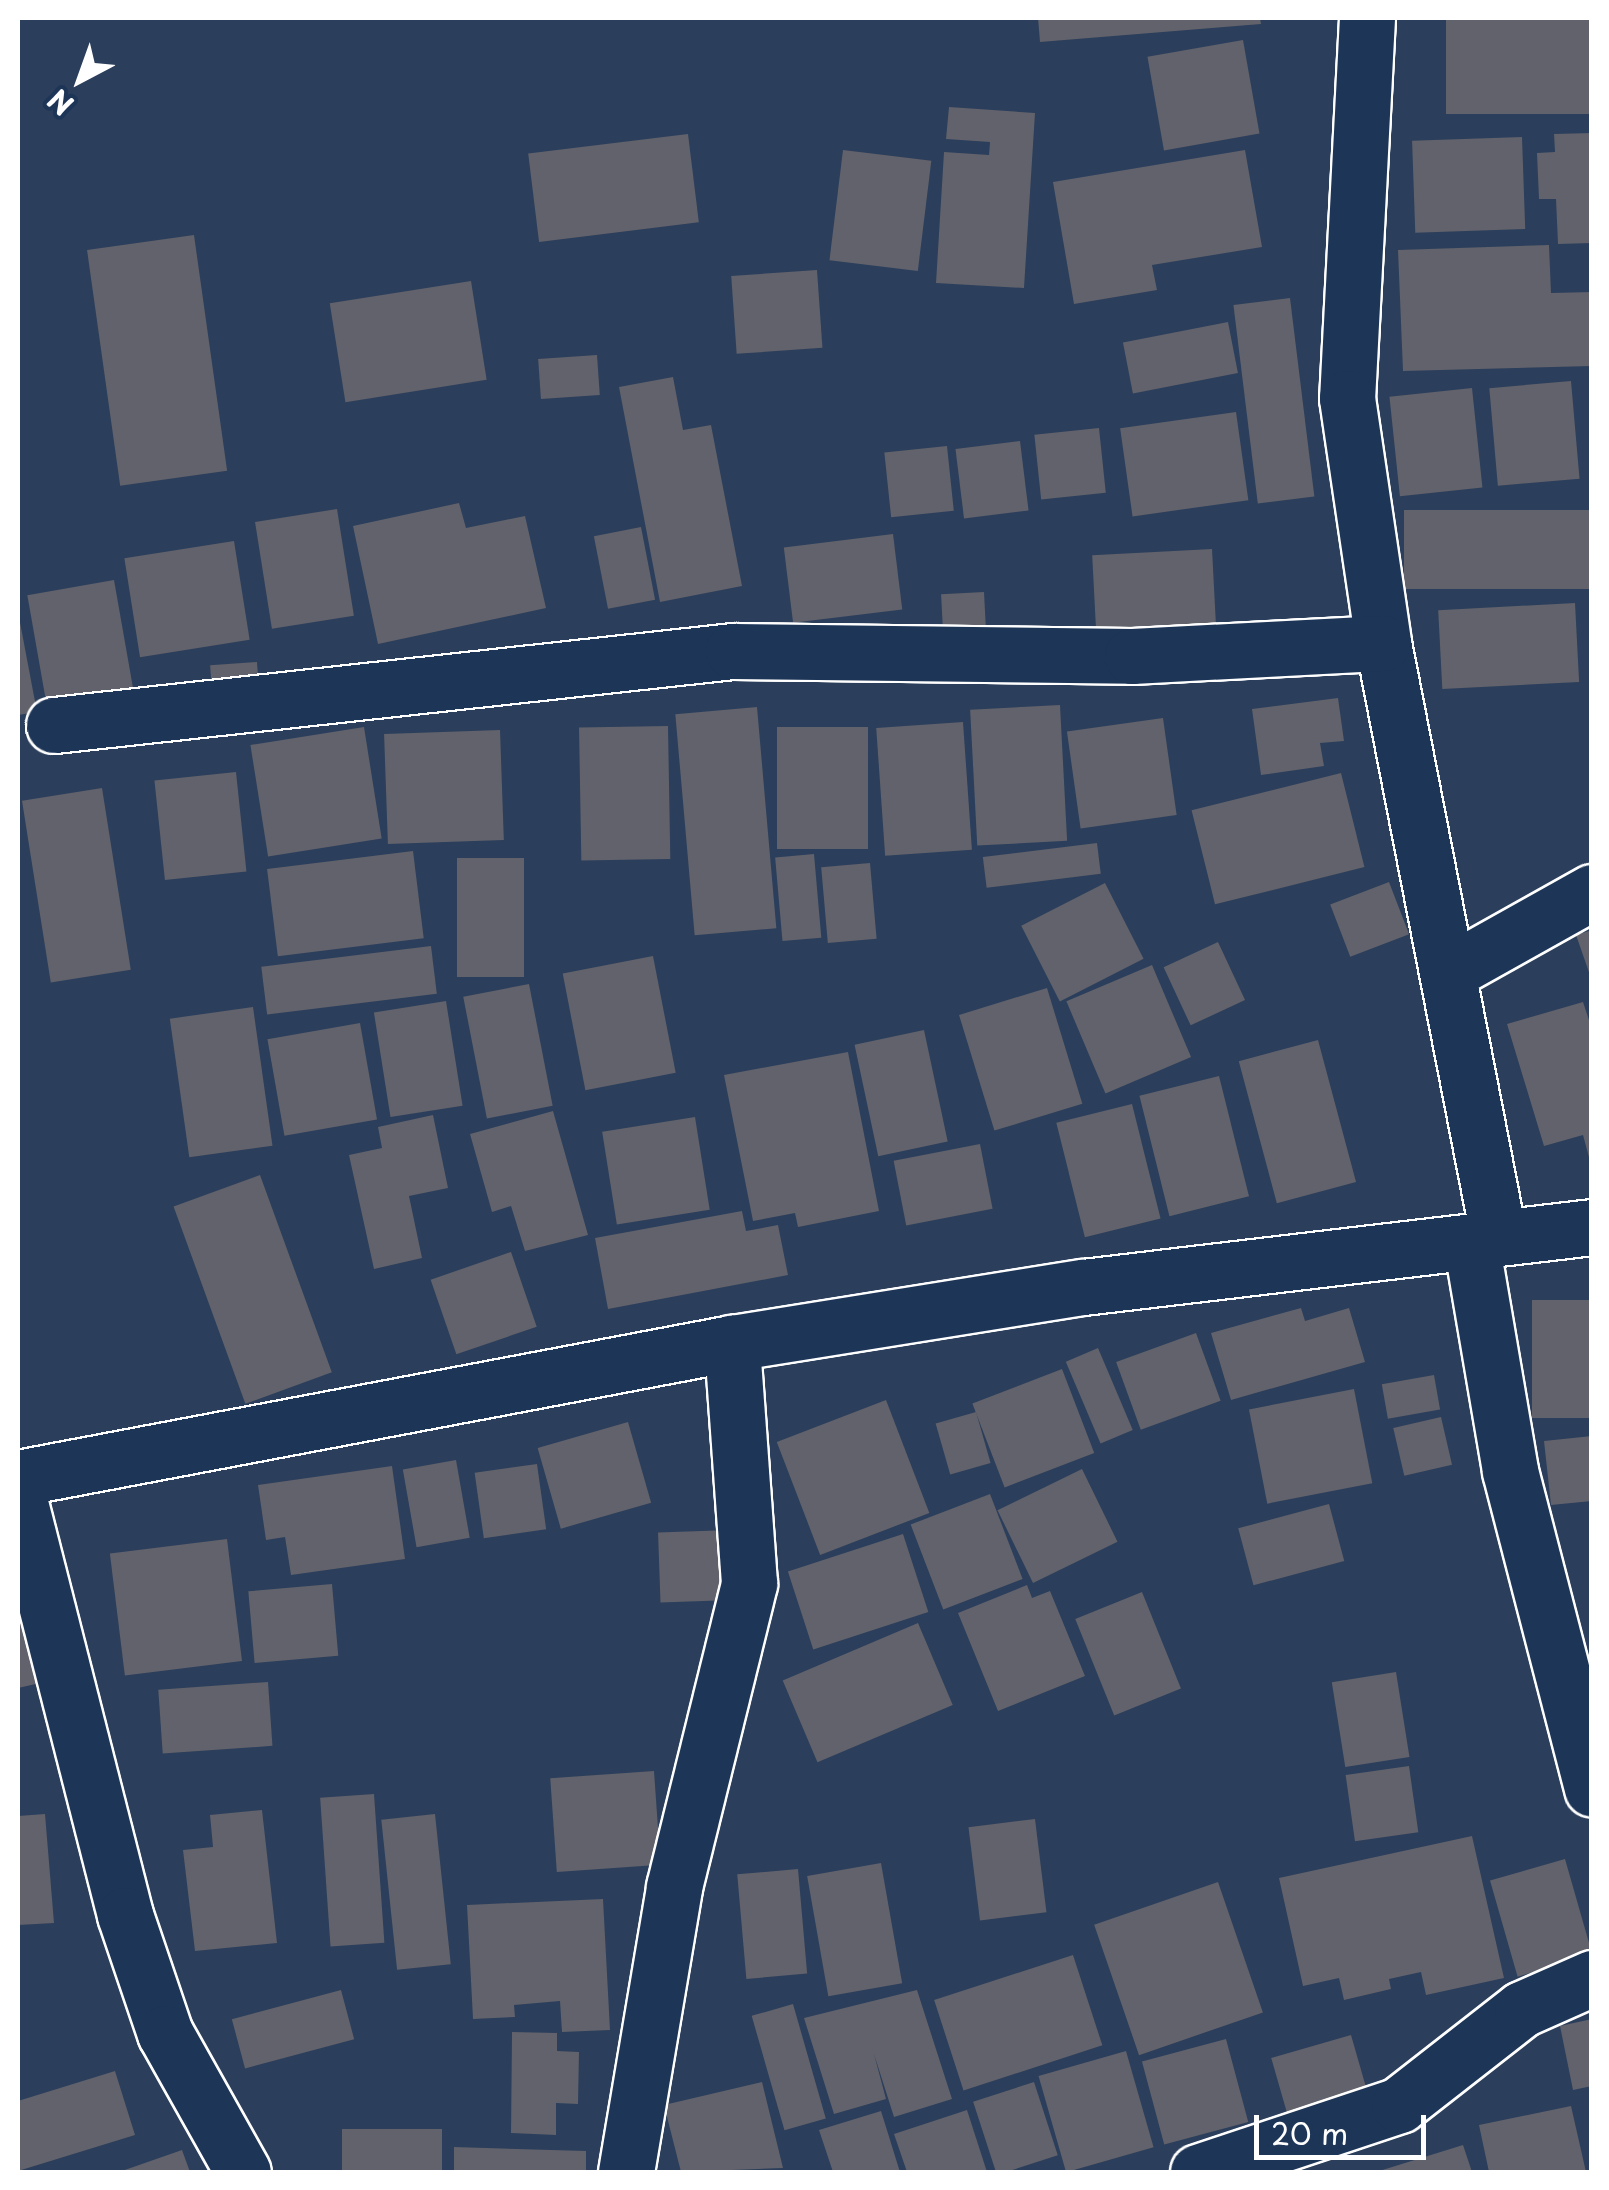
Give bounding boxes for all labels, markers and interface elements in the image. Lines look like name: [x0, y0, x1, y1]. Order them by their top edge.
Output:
north arrow: [30, 30, 130, 130]
text: N: [38, 80, 82, 127]
scale bar: [1259, 2095, 1432, 2157]
text: 20 m: [1271, 2110, 1348, 2155]

